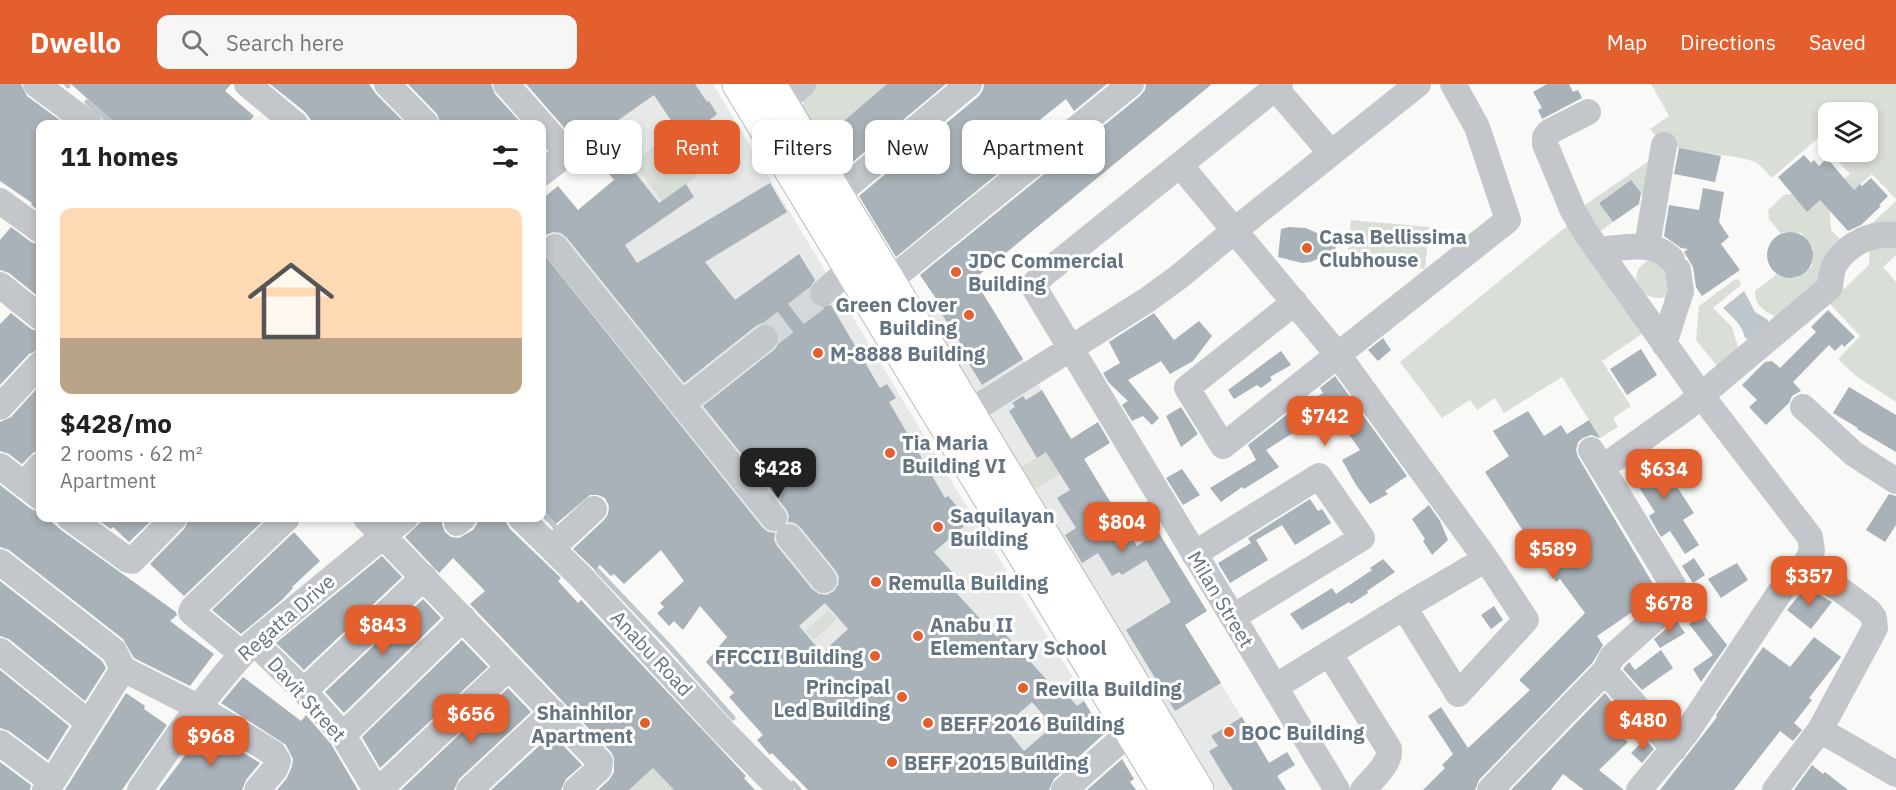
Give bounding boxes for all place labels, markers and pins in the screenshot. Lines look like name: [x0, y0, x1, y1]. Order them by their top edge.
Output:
place label: Casa Bellissima Clubhouse: [1319, 223, 1467, 273]
marker: Casa Bellissima Clubhouse: [1300, 241, 1314, 255]
place label: JDC Commercial Building: [968, 247, 1124, 297]
marker: JDC Commercial Building: [949, 265, 963, 279]
place label: Green Clover Building: [835, 291, 958, 341]
marker: Green Clover Building: [962, 308, 976, 322]
place label: M-8888 Building: [830, 340, 986, 367]
marker: M-8888 Building: [811, 346, 825, 360]
pin: $742: [1289, 396, 1361, 447]
place label: Tia Maria Building VI: [902, 429, 1006, 479]
marker: Tia Maria Building VI: [883, 446, 897, 460]
pin: $428: [742, 448, 814, 499]
pin: $634: [1628, 449, 1700, 500]
place label: Saquilayan Building: [950, 502, 1055, 552]
pin: $804: [1086, 502, 1158, 553]
marker: Saquilayan Building: [931, 520, 945, 534]
pin: $589: [1517, 529, 1589, 580]
pin: $357: [1773, 556, 1845, 607]
place label: Remulla Building: [888, 569, 1049, 596]
marker: Remulla Building: [869, 575, 883, 589]
pin: $678: [1633, 583, 1705, 634]
pin: $843: [347, 605, 419, 656]
place label: Anabu II Elementary School: [930, 611, 1107, 661]
marker: Anabu II Elementary School: [911, 629, 925, 643]
place label: FFCCII Building: [715, 643, 864, 670]
marker: FFCCII Building: [868, 649, 882, 663]
place label: Principal Led Building: [774, 673, 891, 723]
place label: Revilla Building: [1035, 675, 1183, 702]
marker: Revilla Building: [1016, 681, 1030, 695]
marker: Principal Led Building: [895, 690, 909, 704]
pin: $656: [435, 694, 507, 745]
place label: Shainhilor Apartment: [531, 699, 633, 749]
pin: $480: [1607, 700, 1679, 751]
place label: BEFF 2016 Building: [940, 710, 1125, 737]
pin: $968: [175, 716, 247, 767]
marker: Shainhilor Apartment: [638, 716, 652, 730]
marker: BEFF 2016 Building: [921, 716, 935, 730]
place label: BOC Building: [1241, 719, 1365, 746]
marker: BOC Building: [1222, 725, 1236, 739]
place label: BEFF 2015 Building: [904, 749, 1089, 776]
marker: BEFF 2015 Building: [885, 755, 899, 769]

